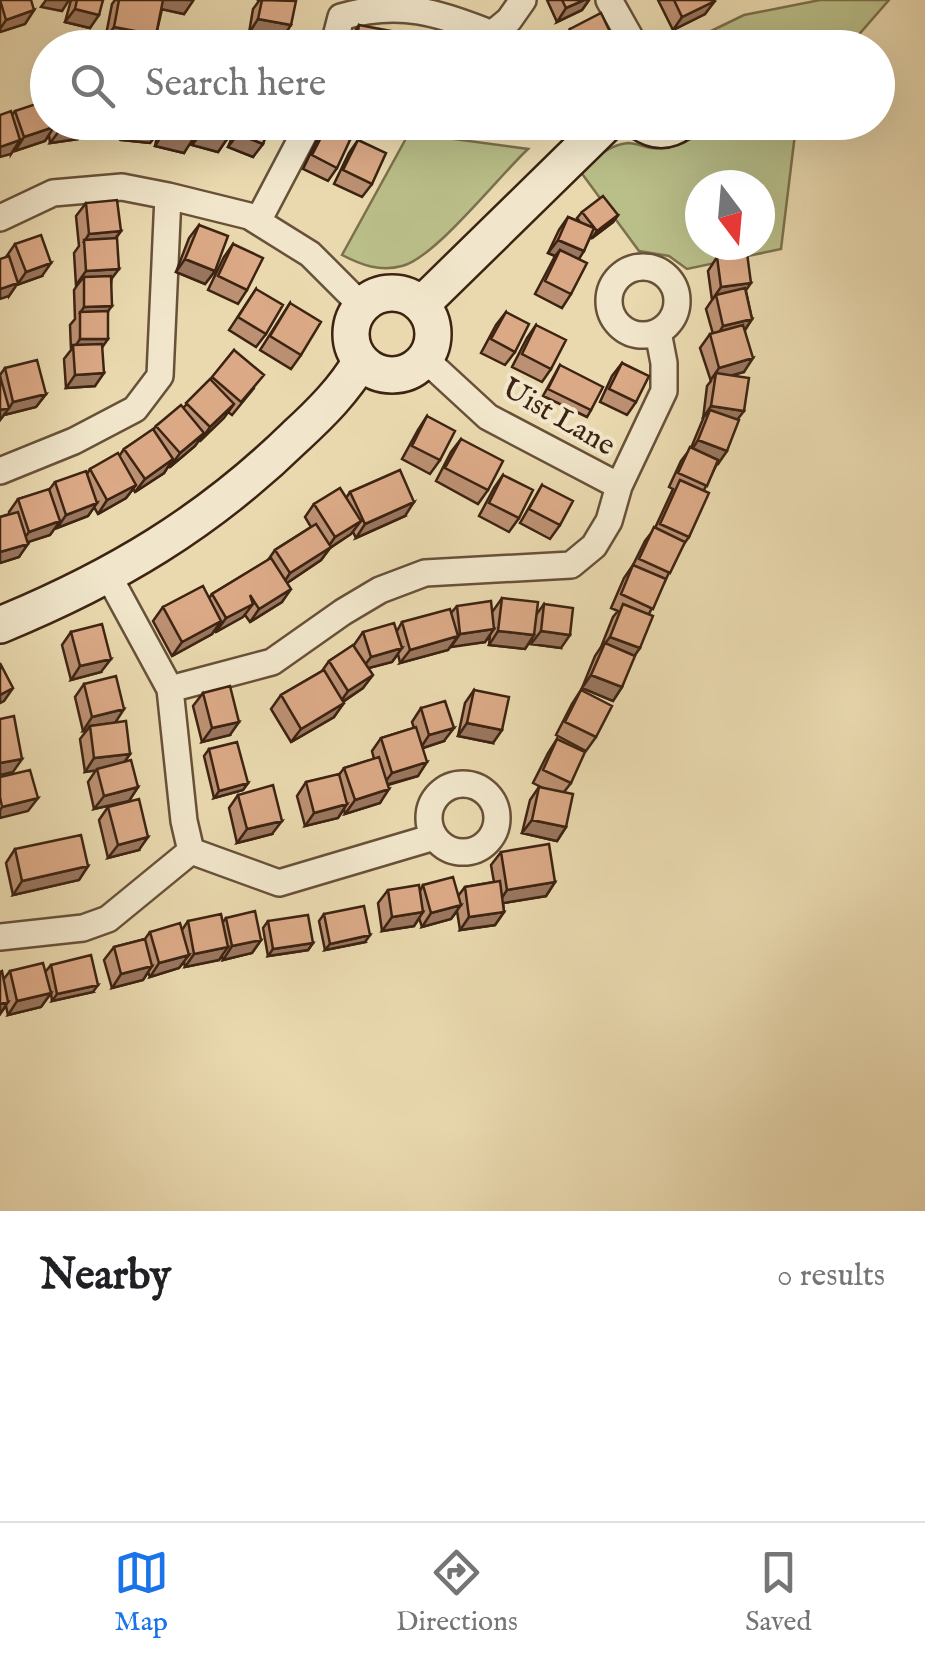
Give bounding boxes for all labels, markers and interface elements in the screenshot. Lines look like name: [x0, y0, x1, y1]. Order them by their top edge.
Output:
search box: [30, 30, 895, 140]
icon: search: [65, 58, 120, 113]
text: Search here: [145, 61, 326, 109]
north arrow: [685, 170, 775, 260]
street label: Uist Lane: [494, 370, 622, 465]
text: Nearby: [40, 1250, 171, 1303]
text: 0 results: [777, 1256, 885, 1297]
tab: Map: [114, 1545, 169, 1640]
tab: Directions: [396, 1545, 518, 1640]
tab: Saved: [745, 1545, 811, 1640]

